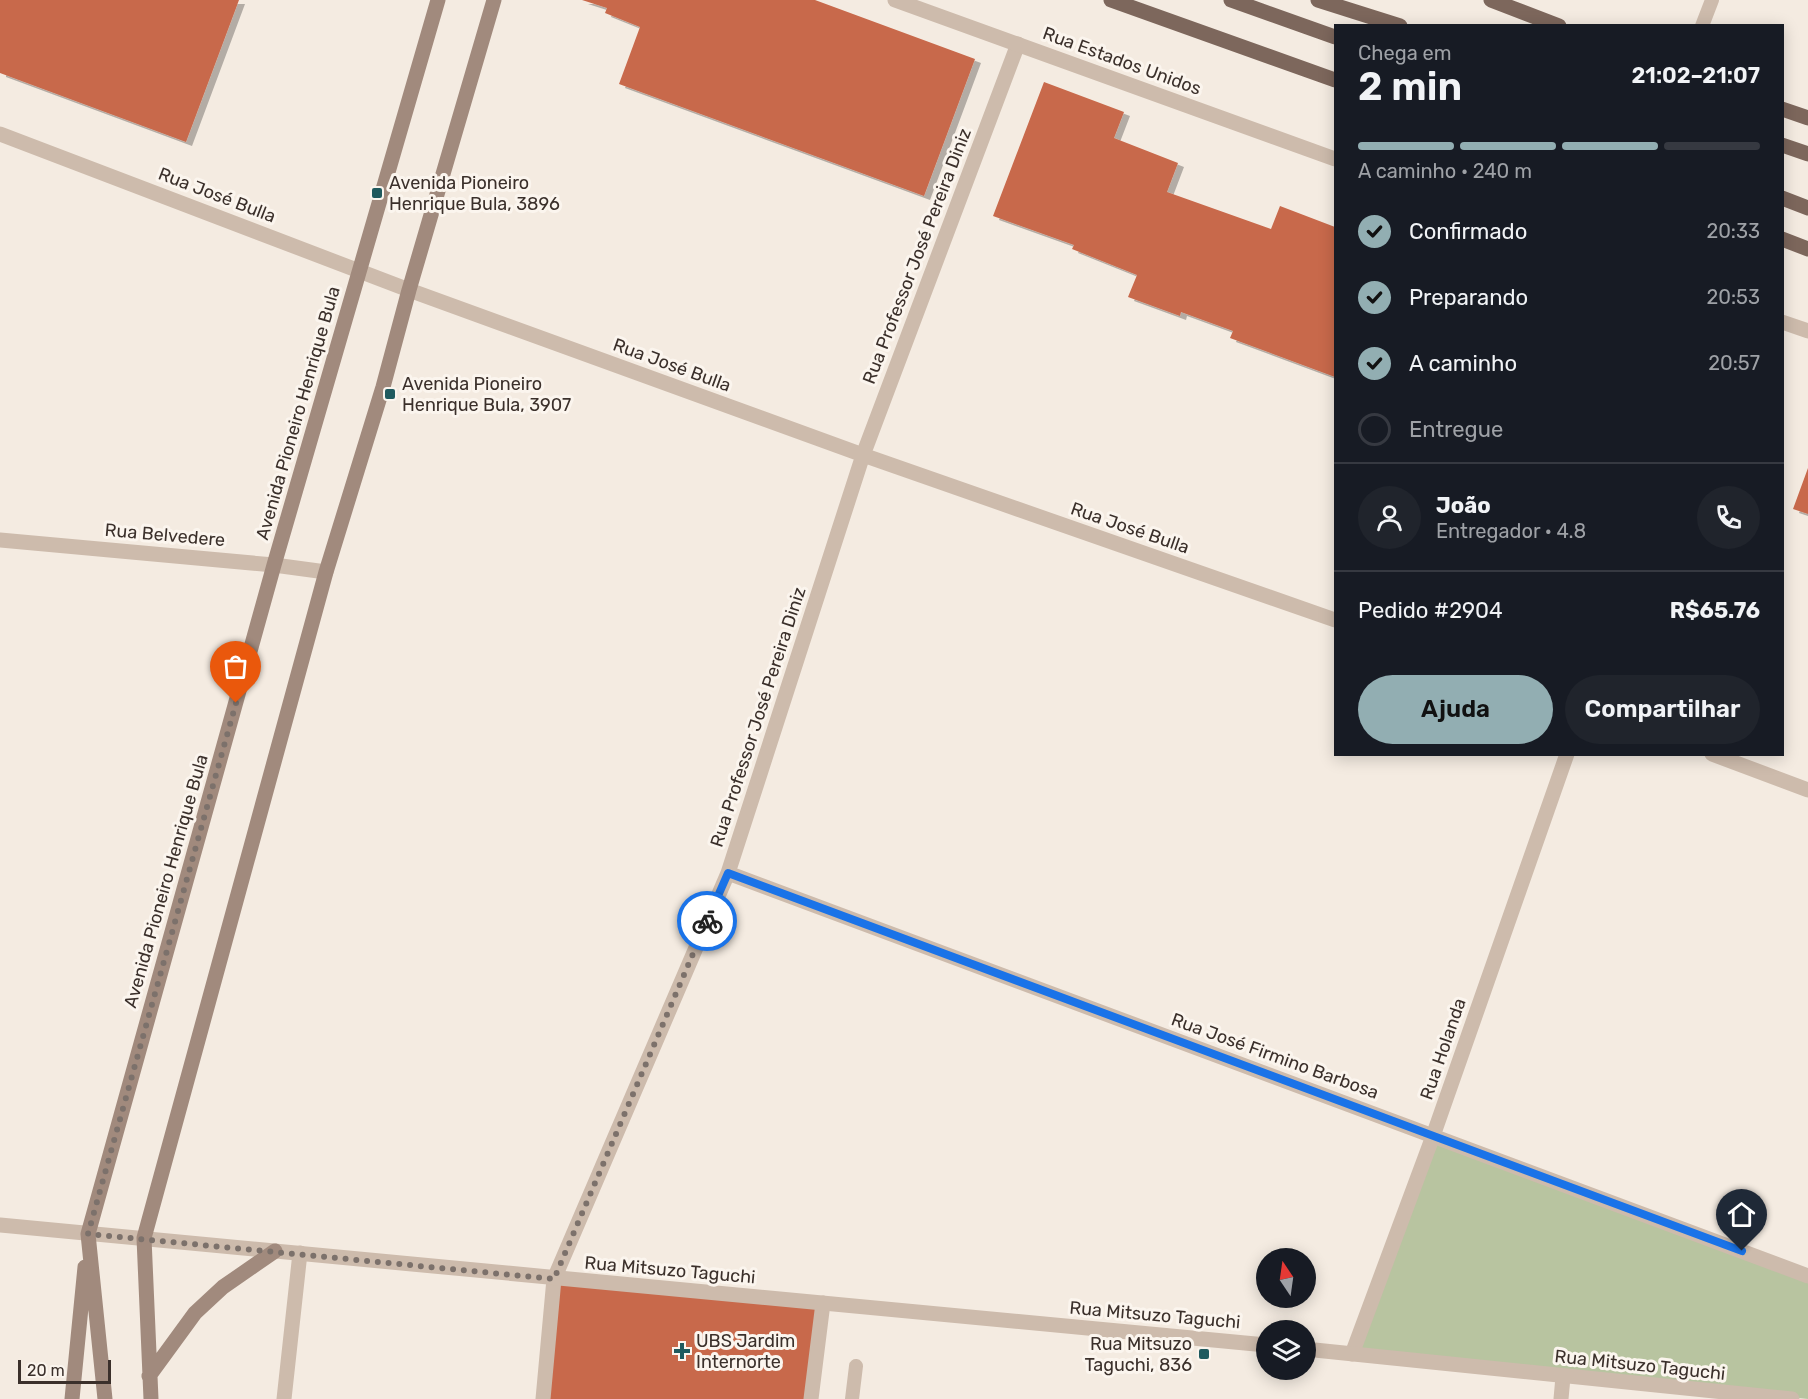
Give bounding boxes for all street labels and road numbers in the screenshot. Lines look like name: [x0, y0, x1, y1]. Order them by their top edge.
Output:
street label: Rua Estados Unidos: [1040, 22, 1204, 100]
street label: Rua Professor José Pereira Diniz: [858, 125, 976, 387]
street label: Rua José Bulla: [155, 163, 279, 227]
street label: Avenida Pioneiro Henrique Bula: [251, 284, 345, 542]
street label: Rua José Bulla: [610, 333, 734, 397]
street label: Rua José Bulla: [1068, 497, 1192, 559]
street label: Rua Belvedere: [104, 519, 226, 551]
street label: Rua Professor José Pereira Diniz: [706, 584, 810, 850]
street label: Avenida Pioneiro Henrique Bula: [119, 752, 213, 1010]
street label: Rua Holanda: [1415, 995, 1471, 1103]
street label: Rua José Firmino Barbosa: [1168, 1008, 1382, 1104]
street label: Rua Mitsuzo Taguchi: [584, 1252, 756, 1288]
street label: Rua Mitsuzo Taguchi: [1069, 1297, 1241, 1333]
street label: Rua Mitsuzo Taguchi: [1554, 1345, 1726, 1385]

